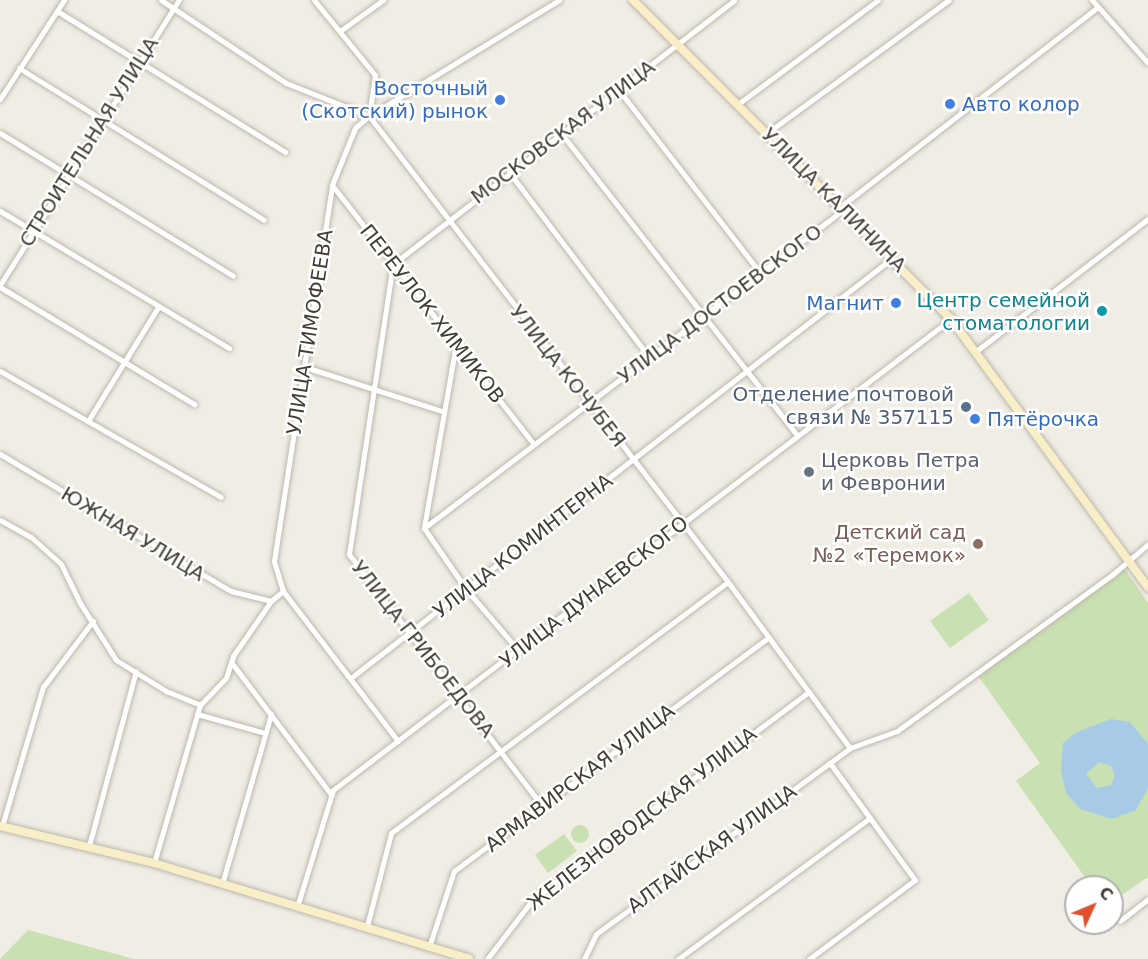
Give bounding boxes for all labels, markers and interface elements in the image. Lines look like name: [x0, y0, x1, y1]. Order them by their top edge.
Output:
street label: СТРОИТЕЛЬНАЯ УЛИЦА: [14, 33, 164, 251]
street label: МОСКОВСКАЯ УЛИЦА: [466, 55, 660, 209]
place label: Восточный (Скотский) рынок: [301, 77, 488, 124]
place label: Авто колор: [962, 92, 1080, 116]
marker: Восточный (Скотский) рынок: [493, 93, 507, 107]
marker: Авто колор: [943, 97, 957, 111]
street label: УЛИЦА КАЛИНИНА: [757, 123, 911, 277]
street label: УЛИЦА ДОСТОЕВСКОГО: [613, 219, 827, 389]
street label: ПЕРЕУЛОК ХИМИКОВ: [355, 220, 509, 408]
street label: УЛИЦА ТИМОФЕЕВА: [282, 227, 338, 437]
place label: Центр cемейной cтоматологии: [916, 288, 1090, 335]
place label: Магнит: [806, 291, 884, 315]
marker: Магнит: [889, 296, 903, 310]
street label: УЛИЦА КОЧУБЕЯ: [505, 300, 631, 452]
marker: Центр cемейной cтоматологии: [1095, 304, 1109, 318]
place label: Отделение почтовой связи № 357115: [733, 383, 954, 430]
marker: Отделение почтовой связи № 357115: [959, 400, 973, 414]
place label: Пятёрочка: [987, 407, 1099, 431]
marker: Пятёрочка: [968, 412, 982, 426]
place label: Церковь Петра и Февронии: [821, 448, 980, 495]
marker: Церковь Петра и Февронии: [802, 465, 816, 479]
street label: УЛИЦА КОМИНТЕРНА: [429, 469, 617, 623]
street label: ЮЖНАЯ УЛИЦА: [57, 482, 209, 586]
street label: УЛИЦА ДУНАЕВСКОГО: [495, 511, 693, 673]
place label: Детский сад №2 «Теремок»: [813, 520, 966, 567]
marker: Детский сад №2 «Теремок»: [971, 537, 985, 551]
street label: УЛИЦА ГРИБОЕДОВА: [346, 556, 500, 742]
street label: АРМАВИРСКАЯ УЛИЦА: [481, 699, 679, 857]
street label: ЖЕЛЕЗНОВОДСКАЯ УЛИЦА: [523, 722, 761, 916]
street label: АЛТАЙСКАЯ УЛИЦА: [623, 780, 801, 918]
north arrow: [1064, 875, 1124, 935]
text: С: [1095, 883, 1117, 904]

